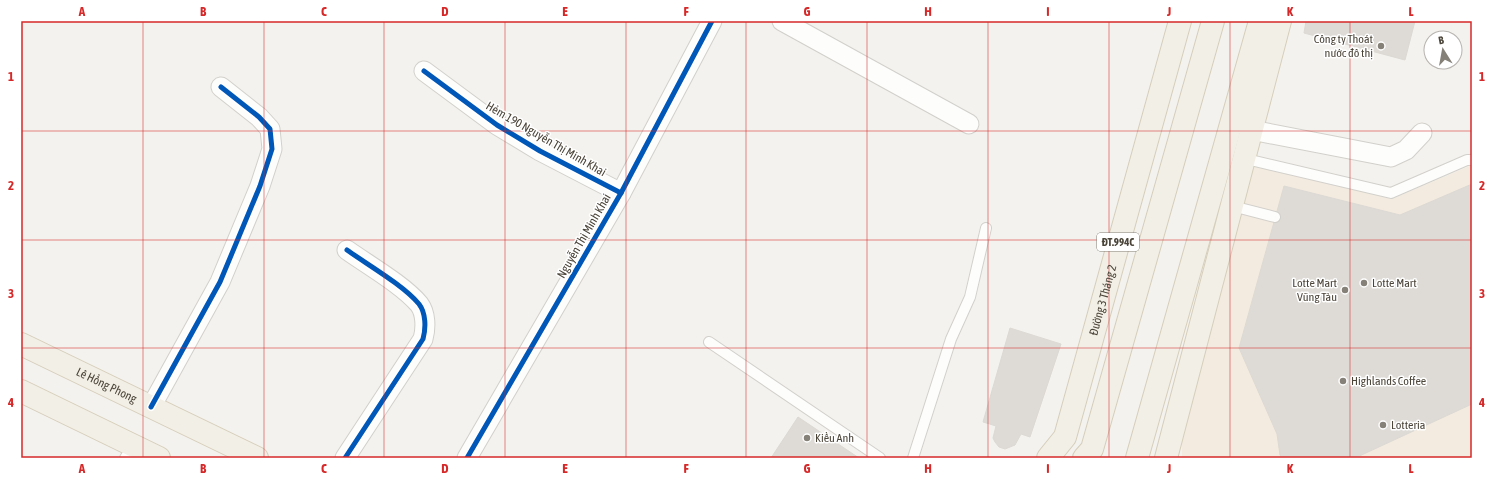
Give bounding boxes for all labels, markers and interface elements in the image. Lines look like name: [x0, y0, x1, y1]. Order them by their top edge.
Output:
text: A: [78, 4, 86, 19]
text: B: [200, 4, 207, 19]
text: C: [321, 4, 327, 19]
text: D: [441, 4, 449, 19]
text: E: [562, 4, 568, 19]
text: F: [683, 4, 689, 19]
text: G: [804, 4, 811, 19]
text: H: [924, 4, 932, 19]
text: I: [1046, 4, 1050, 19]
text: J: [1166, 4, 1171, 19]
text: K: [1287, 4, 1294, 19]
text: L: [1408, 4, 1414, 19]
north arrow: [1423, 30, 1463, 70]
place label: Công ty Thoát nước đô thị: [1314, 32, 1374, 60]
text: B: [1437, 34, 1446, 47]
marker: Công ty Thoát nước đô thị: [1376, 41, 1386, 51]
text: 1: [8, 69, 14, 84]
text: 1: [1479, 69, 1485, 84]
street label: Hẻm 190 Nguyễn Thị Minh Khai: [483, 99, 609, 179]
text: 2: [8, 178, 14, 193]
text: 2: [1479, 178, 1485, 193]
street label: Nguyễn Thị Minh Khai: [554, 191, 614, 281]
road number: ĐT.994C: [1097, 233, 1139, 251]
street label: Đường 3 Tháng 2: [1086, 263, 1119, 337]
place label: Lotte Mart Vũng Tàu: [1292, 276, 1338, 304]
place label: Lotte Mart: [1372, 276, 1417, 290]
marker: Lotte Mart: [1359, 278, 1369, 288]
marker: Lotte Mart Vũng Tàu: [1340, 285, 1350, 295]
text: 3: [8, 286, 14, 301]
text: 3: [1479, 286, 1485, 301]
street label: Lê Hồng Phong: [74, 365, 140, 406]
place label: Highlands Coffee: [1351, 374, 1426, 388]
marker: Highlands Coffee: [1338, 376, 1348, 386]
text: 4: [7, 395, 14, 410]
text: 4: [1478, 395, 1485, 410]
place label: Lotteria: [1391, 418, 1425, 432]
marker: Lotteria: [1378, 420, 1388, 430]
place label: Kiều Anh: [815, 431, 854, 445]
marker: Kiều Anh: [802, 433, 812, 443]
text: A: [78, 461, 86, 476]
text: B: [200, 461, 207, 476]
text: C: [321, 461, 327, 476]
text: D: [441, 461, 449, 476]
text: E: [562, 461, 568, 476]
text: F: [683, 461, 689, 476]
text: G: [804, 461, 811, 476]
text: H: [924, 461, 932, 476]
text: I: [1046, 461, 1050, 476]
text: J: [1166, 461, 1171, 476]
text: K: [1287, 461, 1294, 476]
text: L: [1408, 461, 1414, 476]

